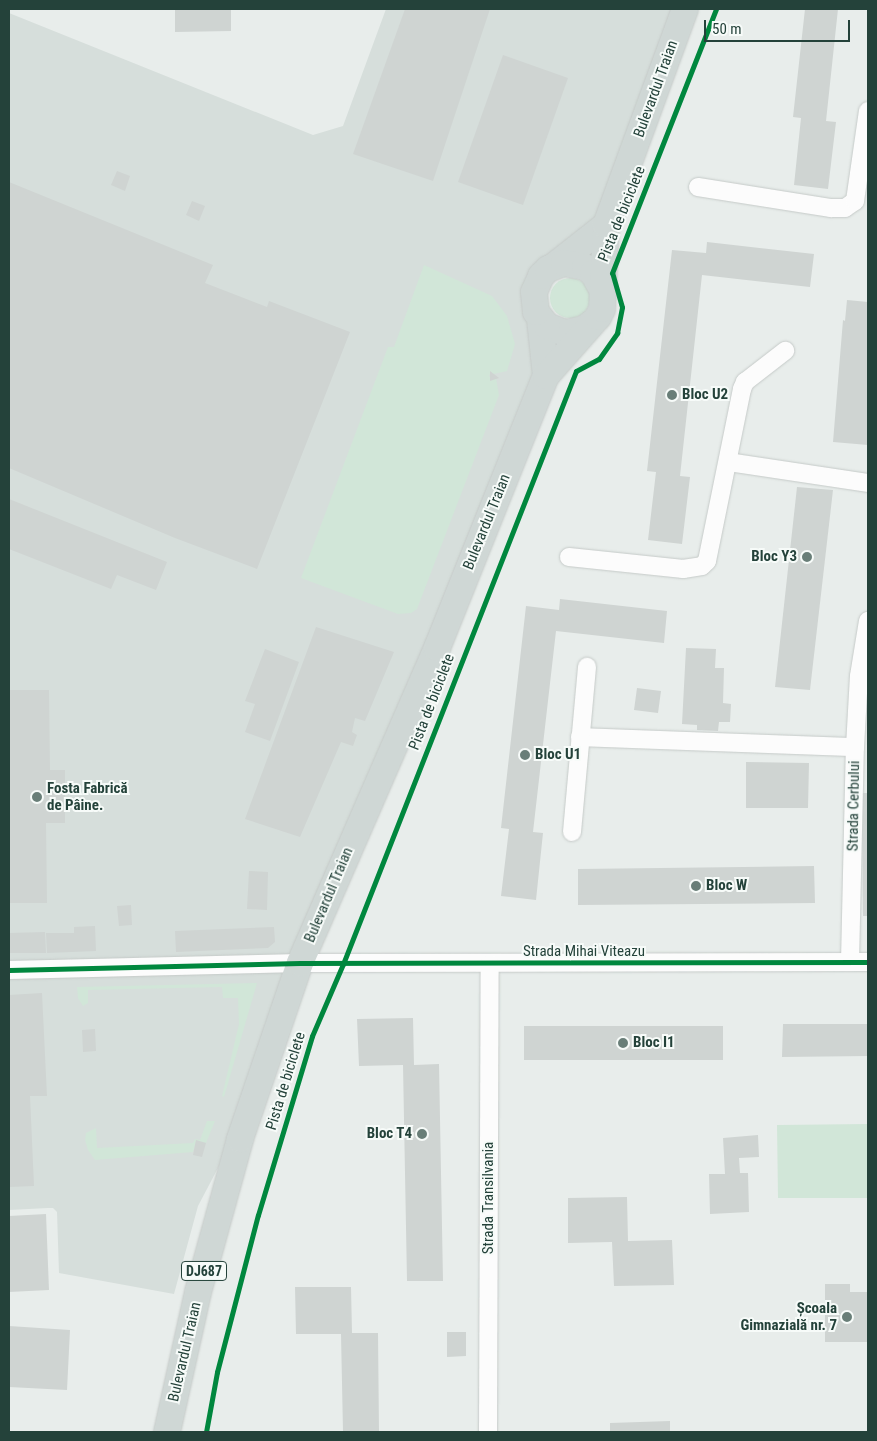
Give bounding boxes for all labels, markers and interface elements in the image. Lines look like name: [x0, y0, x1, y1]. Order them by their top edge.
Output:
scale bar: [707, 10, 853, 42]
text: 50 m: [712, 20, 742, 38]
street label: Bulevardul Traian: [630, 38, 682, 140]
street label: Pista de biciclete: [595, 163, 649, 265]
place label: Bloc U2: [682, 386, 728, 404]
marker: Bloc U2: [666, 389, 678, 401]
street label: Bulevardul Traian: [460, 471, 514, 573]
place label: Bloc Y3: [751, 548, 797, 566]
marker: Bloc Y3: [801, 551, 813, 563]
street label: Pista de biciclete: [405, 651, 459, 753]
place label: Bloc U1: [535, 746, 581, 764]
marker: Bloc U1: [519, 749, 531, 761]
street label: Strada Cerbului: [844, 761, 864, 851]
place label: Fosta Fabrică de Pâine.: [47, 779, 127, 814]
marker: Fosta Fabrică de Pâine.: [31, 791, 43, 803]
street label: Bulevardul Traian: [301, 845, 357, 945]
place label: Bloc W: [706, 877, 747, 895]
marker: Bloc W: [690, 880, 702, 892]
street label: Strada Mihai Viteazu: [523, 943, 645, 961]
street label: Pista de biciclete: [263, 1030, 309, 1132]
place label: Bloc I1: [633, 1034, 675, 1052]
marker: Bloc I1: [617, 1037, 629, 1049]
place label: Bloc T4: [366, 1125, 412, 1143]
marker: Bloc T4: [416, 1128, 428, 1140]
street label: Strada Transilvania: [480, 1142, 498, 1254]
road number: DJ687: [180, 1260, 228, 1282]
place label: Școala Gimnazială nr. 7: [740, 1299, 837, 1334]
street label: Bulevardul Traian: [165, 1300, 205, 1404]
marker: Școala Gimnazială nr. 7: [841, 1311, 853, 1323]

